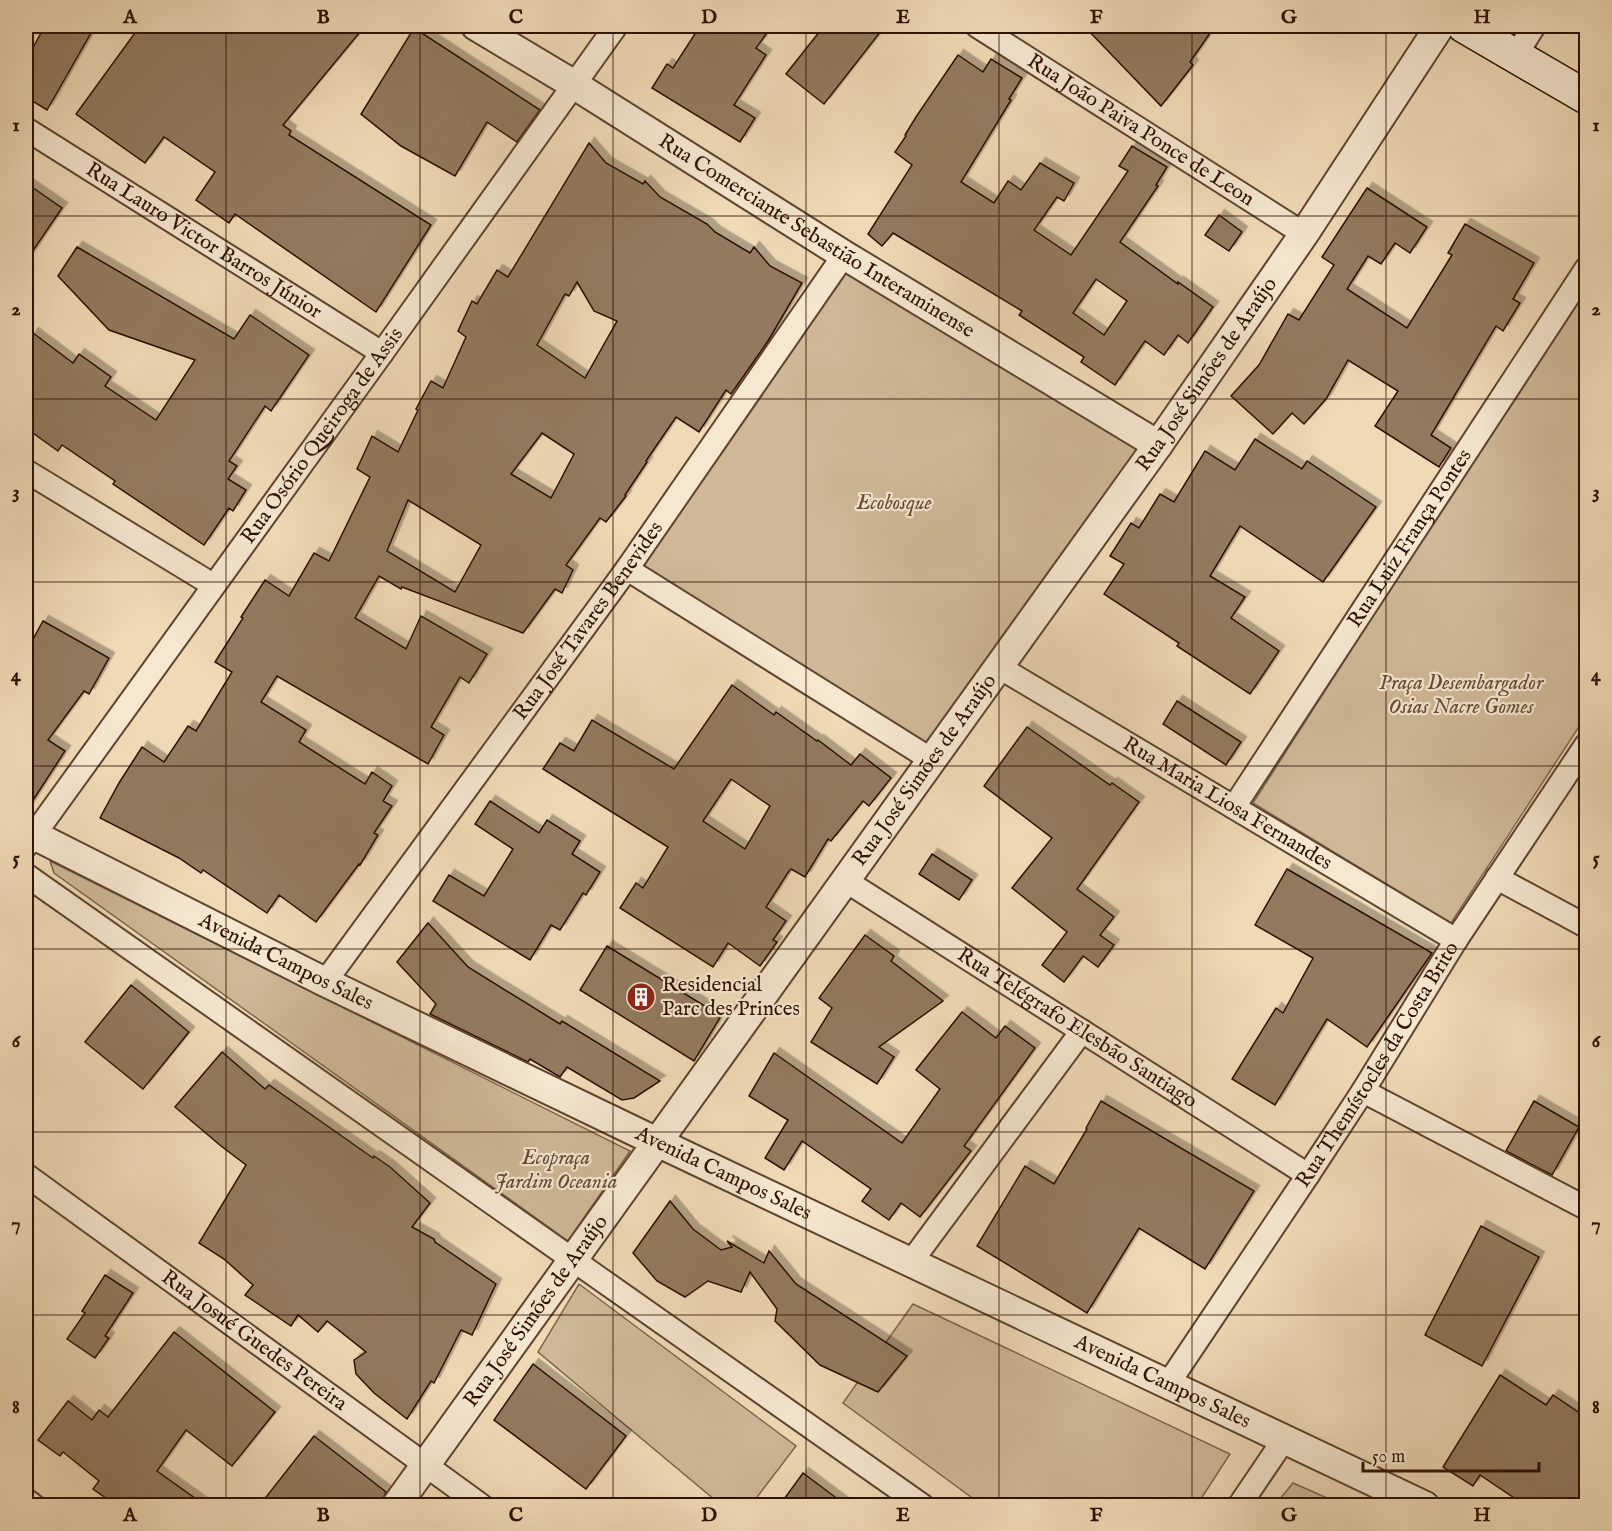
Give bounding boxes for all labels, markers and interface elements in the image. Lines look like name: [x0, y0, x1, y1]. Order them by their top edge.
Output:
text: A: [122, 5, 138, 30]
text: B: [316, 5, 330, 30]
text: C: [509, 5, 523, 30]
text: D: [701, 5, 717, 30]
text: E: [896, 5, 910, 30]
text: F: [1090, 5, 1103, 30]
text: G: [1281, 5, 1298, 30]
text: H: [1473, 5, 1491, 30]
street label: Rua João Paiva Ponce de Leon: [1022, 48, 1259, 212]
text: 1: [12, 113, 20, 138]
text: 1: [1592, 113, 1600, 138]
street label: Rua Comerciante Sebastião Interaminense: [653, 128, 980, 344]
street label: Rua Lauro Victor Barros Júnior: [80, 156, 327, 325]
street label: Rua José Simões de Araújo: [1130, 272, 1283, 477]
text: 2: [11, 297, 21, 322]
text: 2: [1591, 297, 1601, 322]
street label: Rua Osório Queiroga de Assis: [235, 322, 409, 549]
street label: Rua Luiz França Pontes: [1341, 444, 1478, 633]
text: 3: [12, 480, 20, 505]
text: 3: [1592, 480, 1600, 505]
park label: Ecobosque: [855, 490, 932, 517]
street label: Rua José Tavares Benevides: [507, 516, 669, 726]
text: 4: [11, 663, 22, 688]
text: 4: [1591, 663, 1602, 688]
street label: Rua José Simões de Araújo: [846, 669, 1003, 872]
park label: Praça Desembargador Osias Nacre Gomes: [1379, 670, 1544, 721]
street label: Rua Maria Liosa Fernandes: [1118, 730, 1337, 876]
text: 5: [12, 846, 20, 871]
text: 5: [1592, 846, 1600, 871]
street label: Avenida Campos Sales: [193, 906, 378, 1017]
street label: Rua Themístocles da Costa Brito: [1290, 937, 1465, 1193]
street label: Rua Telégrafo Elesbão Santiago: [952, 942, 1202, 1115]
place label: Residencial Parc des Princes: [662, 972, 800, 1023]
building icon: Residencial Parc des Princes: [625, 981, 657, 1013]
text: 6: [12, 1029, 22, 1054]
text: 6: [1592, 1029, 1602, 1054]
street label: Avenida Campos Sales: [630, 1120, 816, 1227]
park label: Ecopraça Jardim Oceania: [495, 1145, 617, 1196]
street label: Rua José Simões de Araújo: [458, 1210, 614, 1413]
text: 7: [11, 1212, 21, 1237]
text: 7: [1591, 1212, 1601, 1237]
street label: Rua Josué Guedes Pereira: [156, 1264, 353, 1418]
street label: Avenida Campos Sales: [1069, 1328, 1255, 1435]
text: 8: [12, 1395, 20, 1420]
text: 8: [1592, 1395, 1600, 1420]
scale bar: [1363, 1435, 1538, 1473]
text: 50 m: [1372, 1446, 1405, 1469]
text: A: [122, 1503, 138, 1528]
text: B: [316, 1503, 330, 1528]
text: C: [509, 1503, 523, 1528]
text: D: [701, 1503, 717, 1528]
text: E: [896, 1503, 910, 1528]
text: F: [1090, 1503, 1103, 1528]
text: G: [1281, 1503, 1298, 1528]
text: H: [1473, 1503, 1491, 1528]

